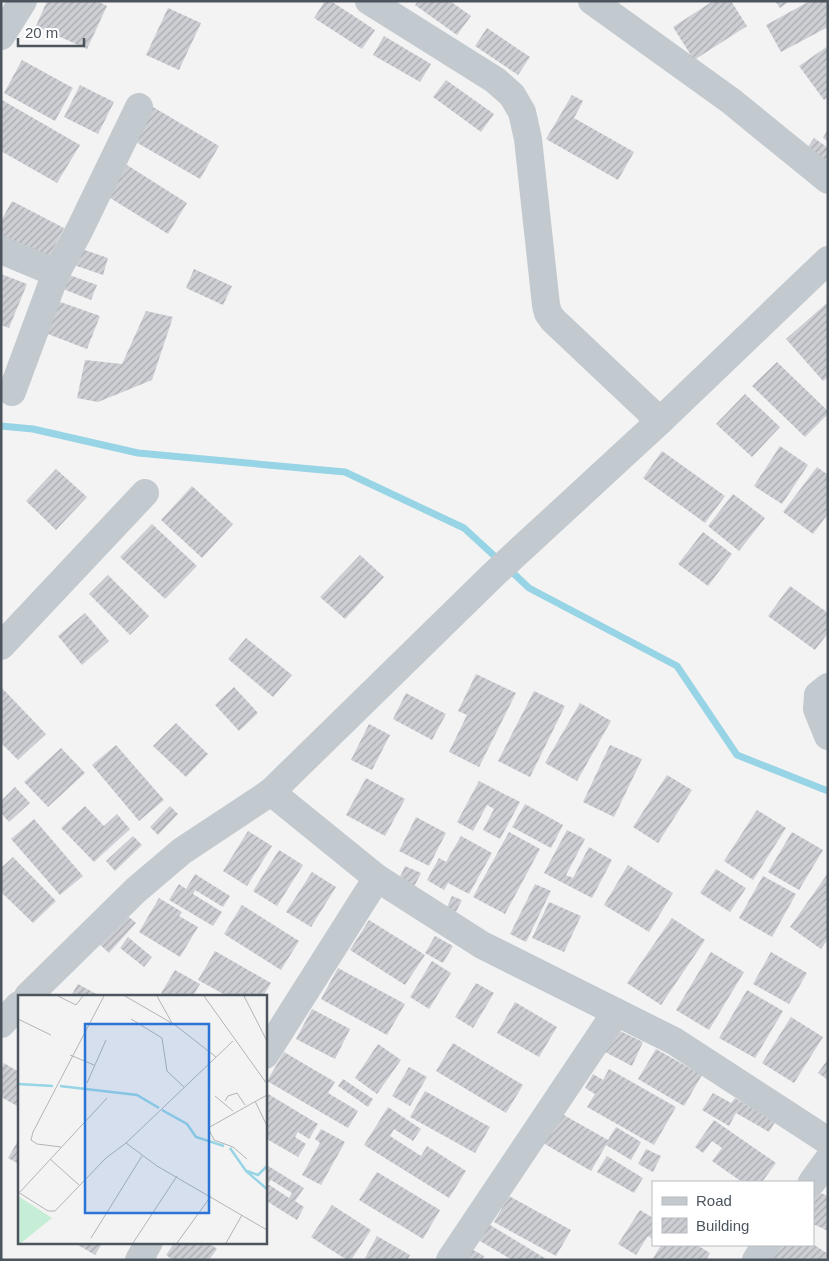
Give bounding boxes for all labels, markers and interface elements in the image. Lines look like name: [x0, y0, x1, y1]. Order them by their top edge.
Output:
scale bar: [18, 15, 84, 47]
text: 20 m: [25, 24, 58, 41]
inset map: [18, 995, 266, 1244]
legend: [652, 1181, 814, 1246]
text: Road: [696, 1192, 732, 1209]
text: Building: [696, 1217, 749, 1234]

